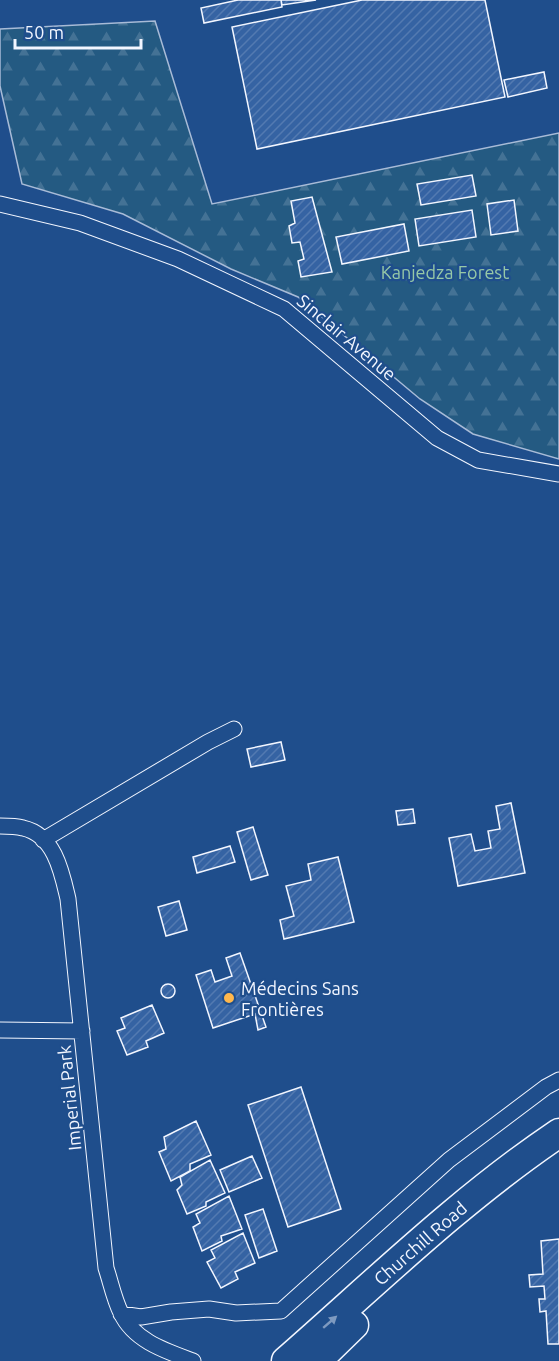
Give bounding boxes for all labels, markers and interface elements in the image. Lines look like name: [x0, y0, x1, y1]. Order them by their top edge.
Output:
scale bar: [15, 12, 141, 50]
text: 50 m: [24, 22, 64, 42]
park label: Kanjedza Forest: [381, 262, 509, 282]
street label: Sinclair Avenue: [294, 290, 400, 384]
place label: Médecins Sans Frontières: [241, 978, 359, 1019]
marker: Médecins Sans Frontières: [222, 991, 236, 1005]
street label: Imperial Park: [54, 1044, 84, 1152]
street label: Churchill Road: [369, 1197, 471, 1289]
one-way arrow: [322, 1316, 337, 1329]

